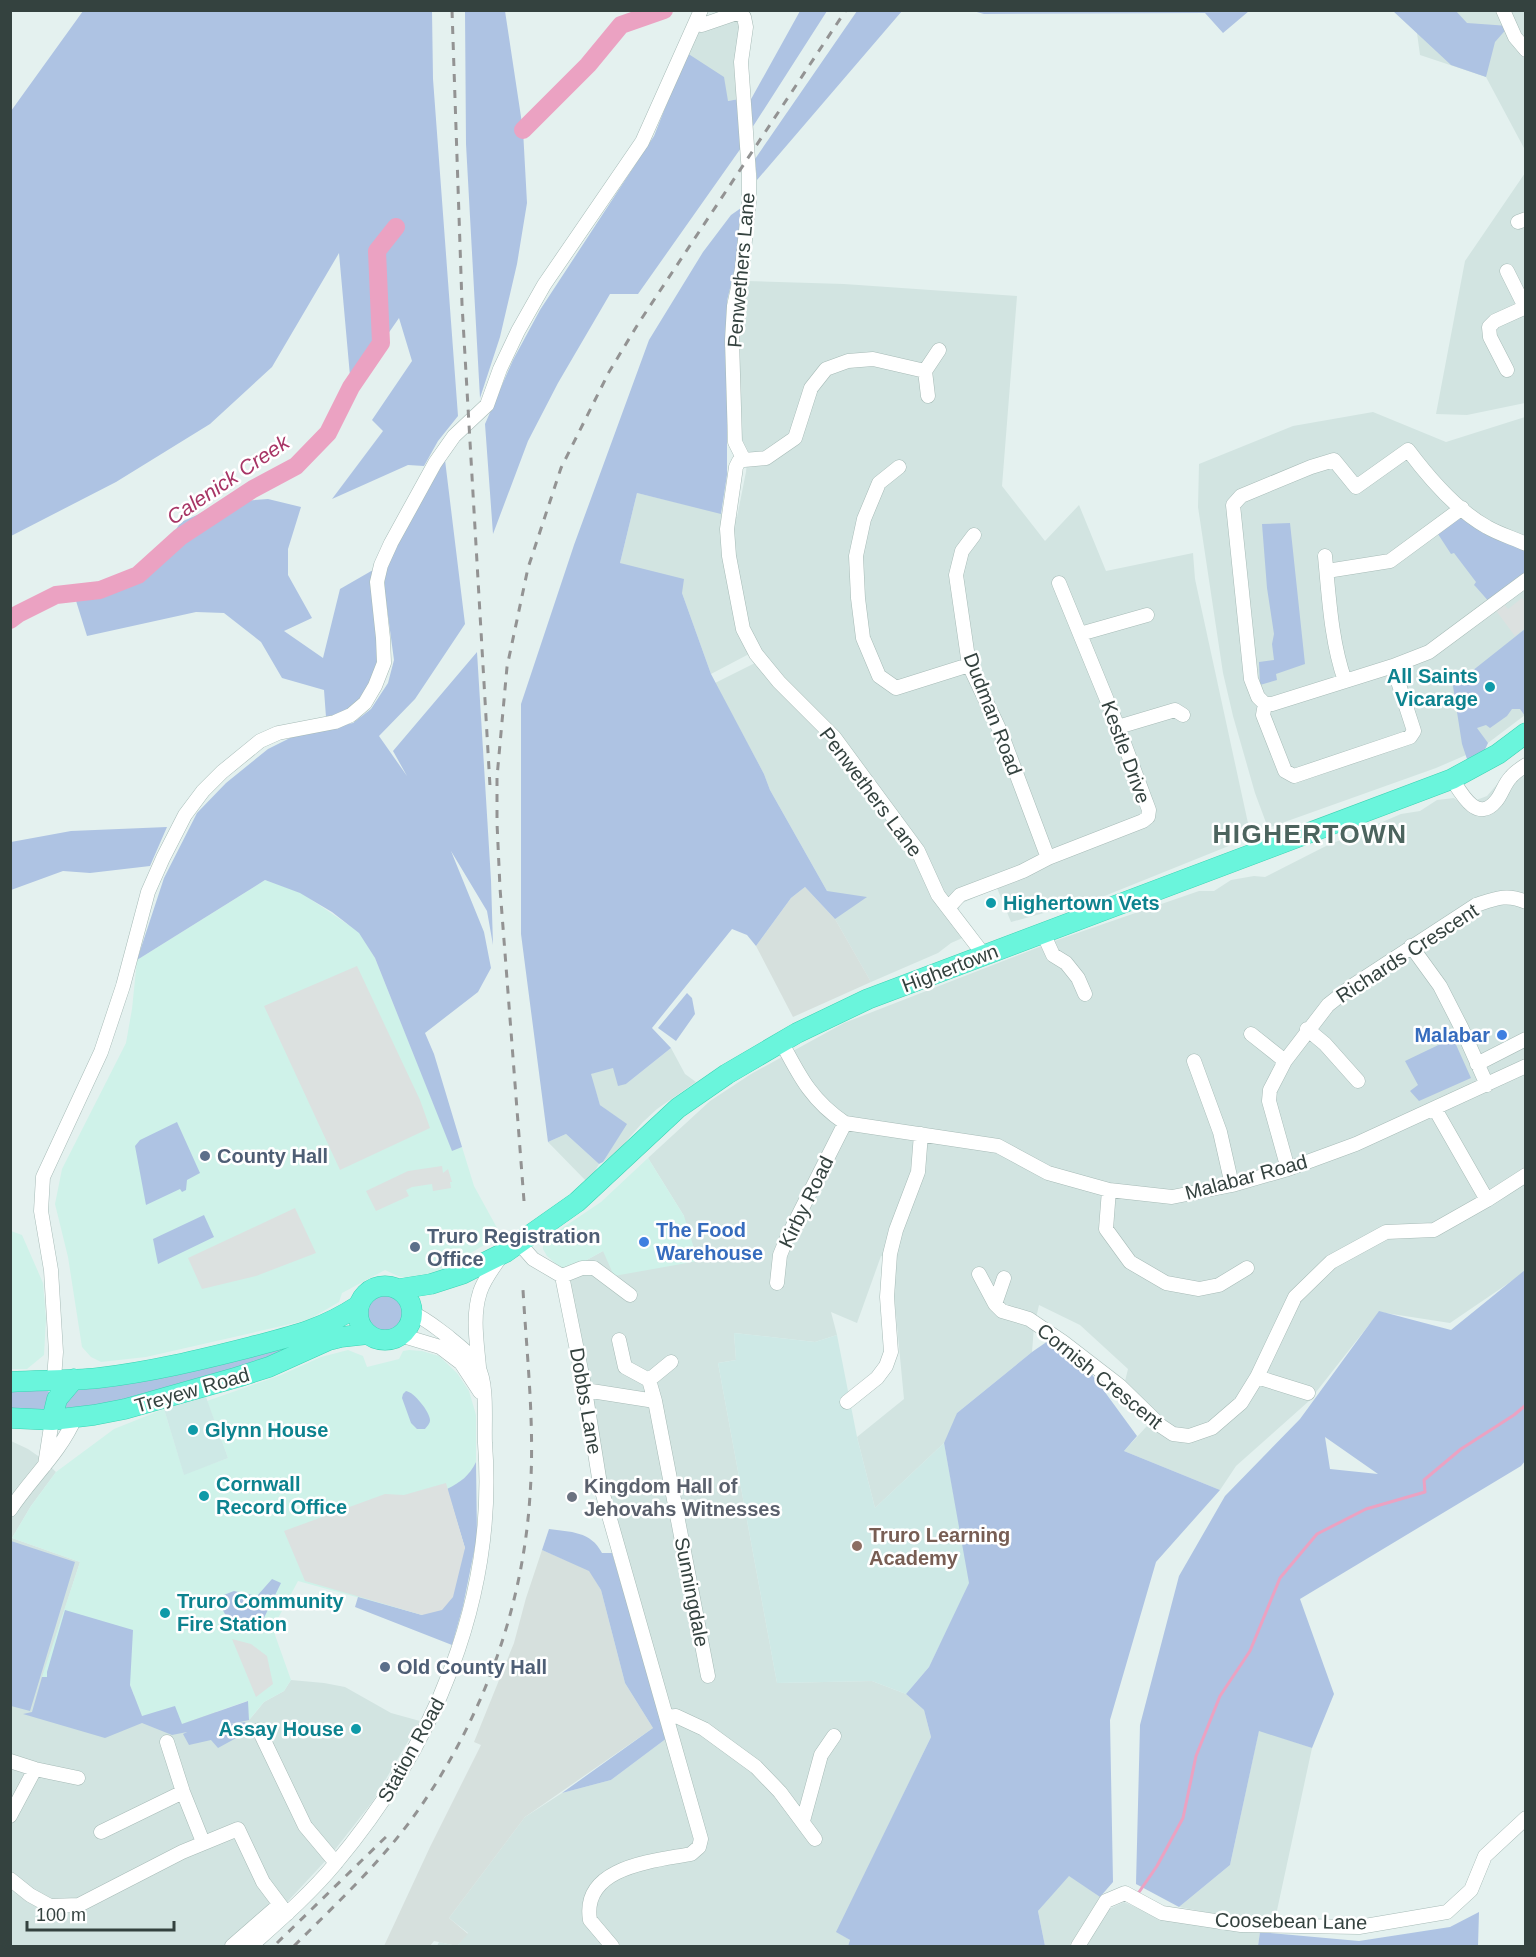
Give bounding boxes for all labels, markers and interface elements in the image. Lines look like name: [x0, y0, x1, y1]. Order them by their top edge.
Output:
street label: Penwethers Lane: [723, 192, 759, 348]
water label: Calenick Creek: [162, 429, 294, 529]
street label: Dudman Road: [960, 650, 1026, 778]
place label: All Saints Vicarage: [1387, 665, 1478, 710]
marker: All Saints Vicarage: [1483, 680, 1497, 694]
street label: Kestle Drive: [1097, 698, 1155, 806]
street label: Penwethers Lane: [815, 723, 927, 861]
district label: HIGHERTOWN: [1212, 819, 1408, 849]
place label: Highertown Vets: [1003, 892, 1160, 914]
marker: Highertown Vets: [984, 896, 998, 910]
street label: Richards Crescent: [1332, 899, 1482, 1007]
street label: Highertown: [899, 940, 1001, 996]
place label: Malabar: [1414, 1024, 1490, 1046]
marker: Malabar: [1495, 1028, 1509, 1042]
place label: County Hall: [217, 1145, 328, 1167]
marker: County Hall: [198, 1149, 212, 1163]
street label: Malabar Road: [1182, 1150, 1310, 1204]
street label: Kirby Road: [774, 1153, 838, 1251]
place label: The Food Warehouse: [656, 1219, 763, 1264]
place label: Truro Registration Office: [427, 1225, 600, 1270]
marker: The Food Warehouse: [637, 1235, 651, 1249]
marker: Truro Registration Office: [408, 1240, 422, 1254]
street label: Cornish Crescent: [1033, 1319, 1167, 1433]
street label: Dobbs Lane: [566, 1346, 606, 1456]
street label: Treyew Road: [132, 1363, 252, 1417]
place label: Glynn House: [205, 1419, 328, 1441]
marker: Glynn House: [186, 1423, 200, 1437]
place label: Cornwall Record Office: [216, 1473, 347, 1518]
place label: Kingdom Hall of Jehovahs Witnesses: [584, 1475, 781, 1520]
marker: Cornwall Record Office: [197, 1489, 211, 1503]
marker: Kingdom Hall of Jehovahs Witnesses: [565, 1490, 579, 1504]
place label: Truro Learning Academy: [869, 1524, 1010, 1569]
street label: Sunningdale: [671, 1535, 713, 1649]
marker: Truro Learning Academy: [850, 1539, 864, 1553]
place label: Truro Community Fire Station: [177, 1590, 345, 1635]
marker: Truro Community Fire Station: [158, 1606, 172, 1620]
place label: Old County Hall: [397, 1656, 547, 1678]
marker: Old County Hall: [378, 1660, 392, 1674]
street label: Station Road: [373, 1694, 449, 1806]
place label: Assay House: [218, 1718, 344, 1740]
marker: Assay House: [349, 1722, 363, 1736]
scale bar: [27, 1894, 174, 1932]
text: 100 m: [36, 1905, 86, 1925]
street label: Coosebean Lane: [1215, 1909, 1367, 1933]

